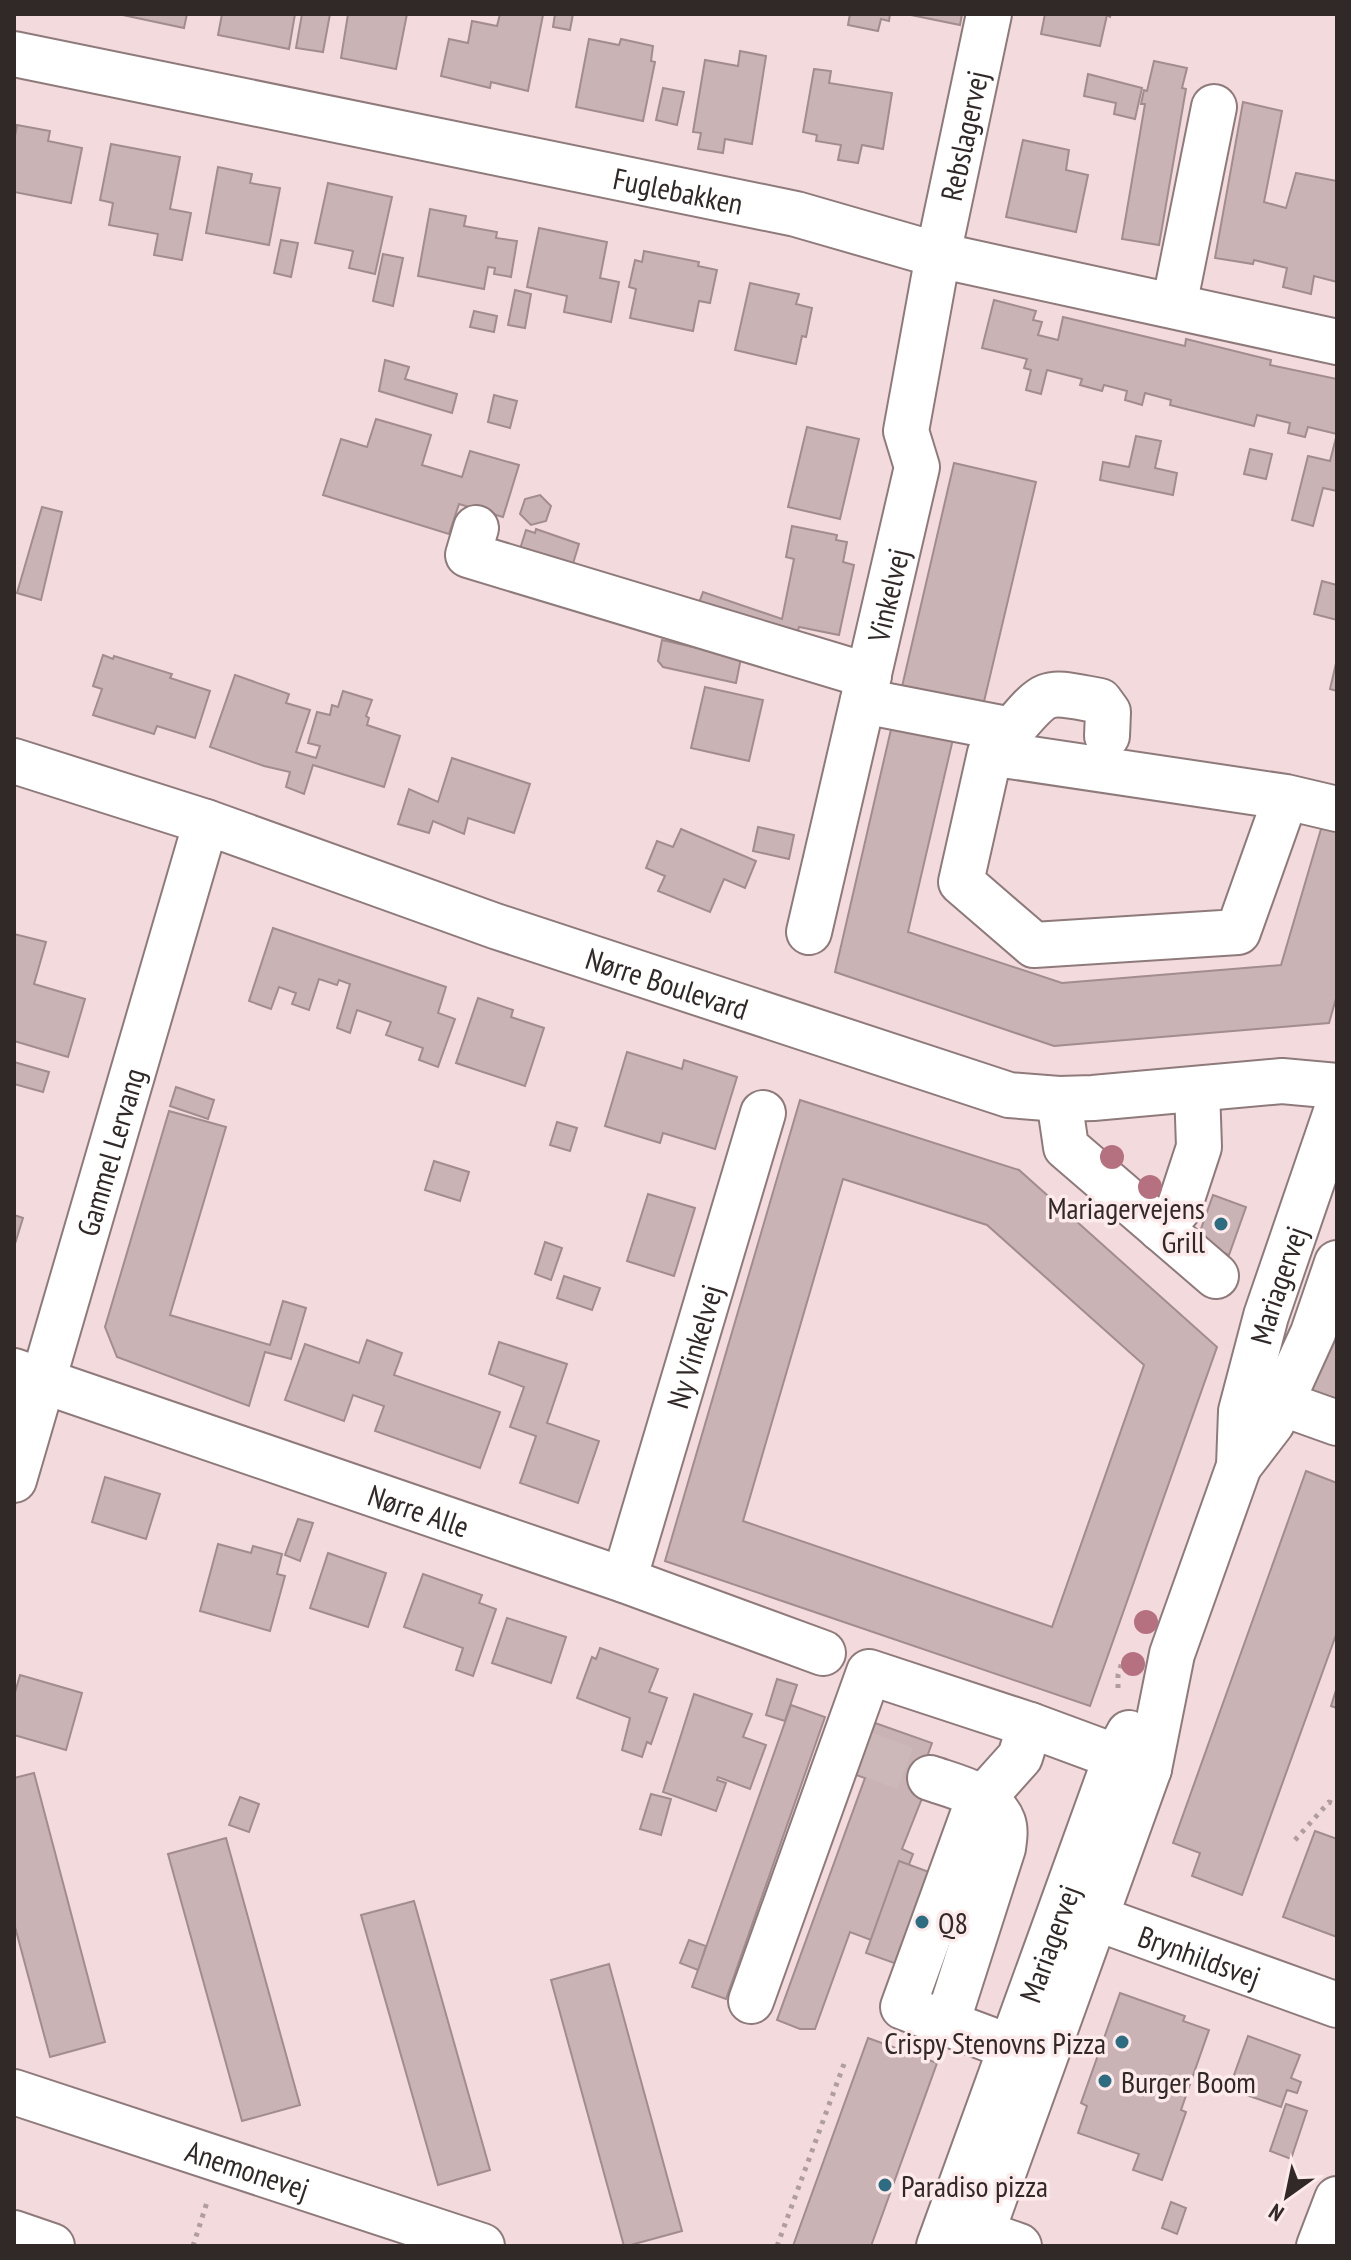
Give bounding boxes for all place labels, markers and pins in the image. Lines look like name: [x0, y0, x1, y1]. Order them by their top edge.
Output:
place label: Mariagervejens Grill: [1047, 1188, 1205, 1261]
marker: Mariagervejens Grill: [1212, 1215, 1230, 1233]
place label: Q8: [938, 1903, 968, 1942]
marker: Q8: [913, 1913, 931, 1931]
place label: Crispy Stenovns Pizza: [884, 2023, 1106, 2062]
marker: Crispy Stenovns Pizza: [1113, 2033, 1131, 2051]
place label: Burger Boom: [1121, 2062, 1256, 2101]
marker: Burger Boom: [1096, 2072, 1114, 2090]
place label: Paradiso pizza: [901, 2166, 1048, 2205]
marker: Paradiso pizza: [876, 2176, 894, 2194]

